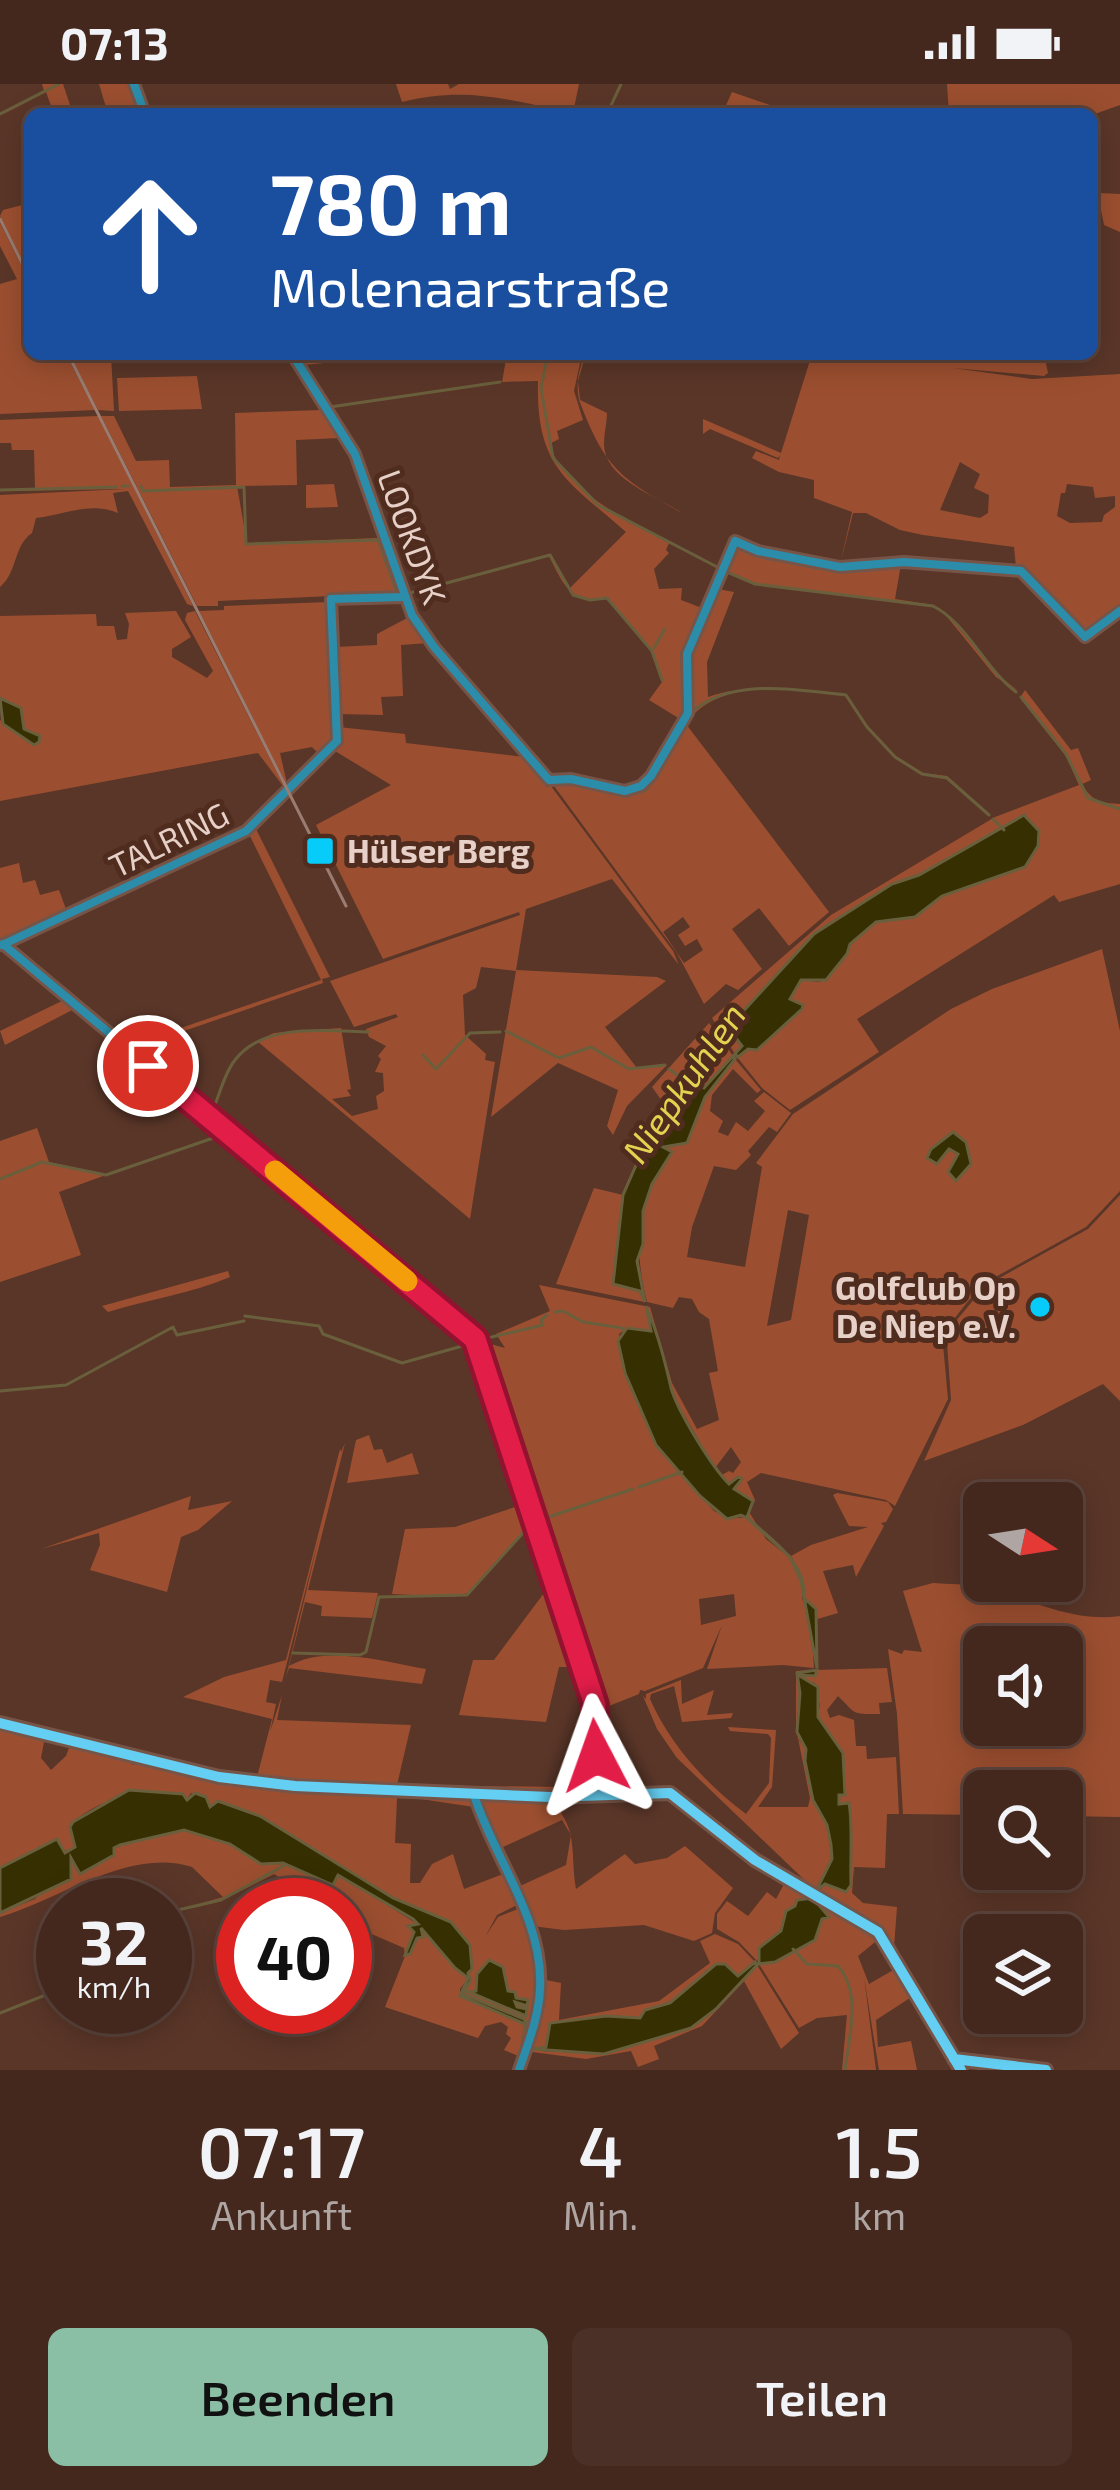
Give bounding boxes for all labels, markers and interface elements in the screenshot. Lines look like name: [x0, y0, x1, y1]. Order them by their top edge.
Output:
text: 07:13: [60, 15, 169, 69]
text: 780 m: [270, 151, 512, 252]
icon: ahead: [72, 156, 228, 312]
text: Molenaarstraße: [270, 253, 670, 318]
street label: LOOKDYK: [370, 464, 456, 609]
street label: TALRING: [102, 793, 235, 885]
place label: Hülser Berg: [347, 830, 530, 870]
marker: Hülser Berg: [304, 835, 336, 867]
water label: Niepkuhlen: [612, 994, 753, 1170]
pin: [97, 1015, 199, 1117]
icon: arrive: [115, 1033, 181, 1099]
place label: Golfclub Op De Niep e.V.: [835, 1267, 1016, 1345]
marker: Golfclub Op De Niep e.V.: [1027, 1294, 1053, 1320]
north arrow: [963, 1482, 1083, 1602]
map controls: [963, 1482, 1083, 2034]
button: sound: [963, 1626, 1083, 1746]
position arrow: [533, 1693, 659, 1819]
button: search: [963, 1770, 1083, 1890]
speed limit sign: 40: [216, 1878, 372, 2034]
text: 32: [80, 1905, 148, 1977]
button: layers: [963, 1914, 1083, 2034]
text: km/h: [77, 1968, 151, 2004]
text: 07:17: [198, 2106, 365, 2192]
text: 4: [578, 2106, 623, 2192]
text: 1.5: [836, 2106, 922, 2192]
text: Ankunft: [211, 2191, 352, 2238]
text: Min.: [563, 2191, 638, 2238]
text: km: [852, 2191, 906, 2238]
button: Beenden: [48, 2328, 548, 2466]
button: Teilen: [572, 2328, 1072, 2466]

